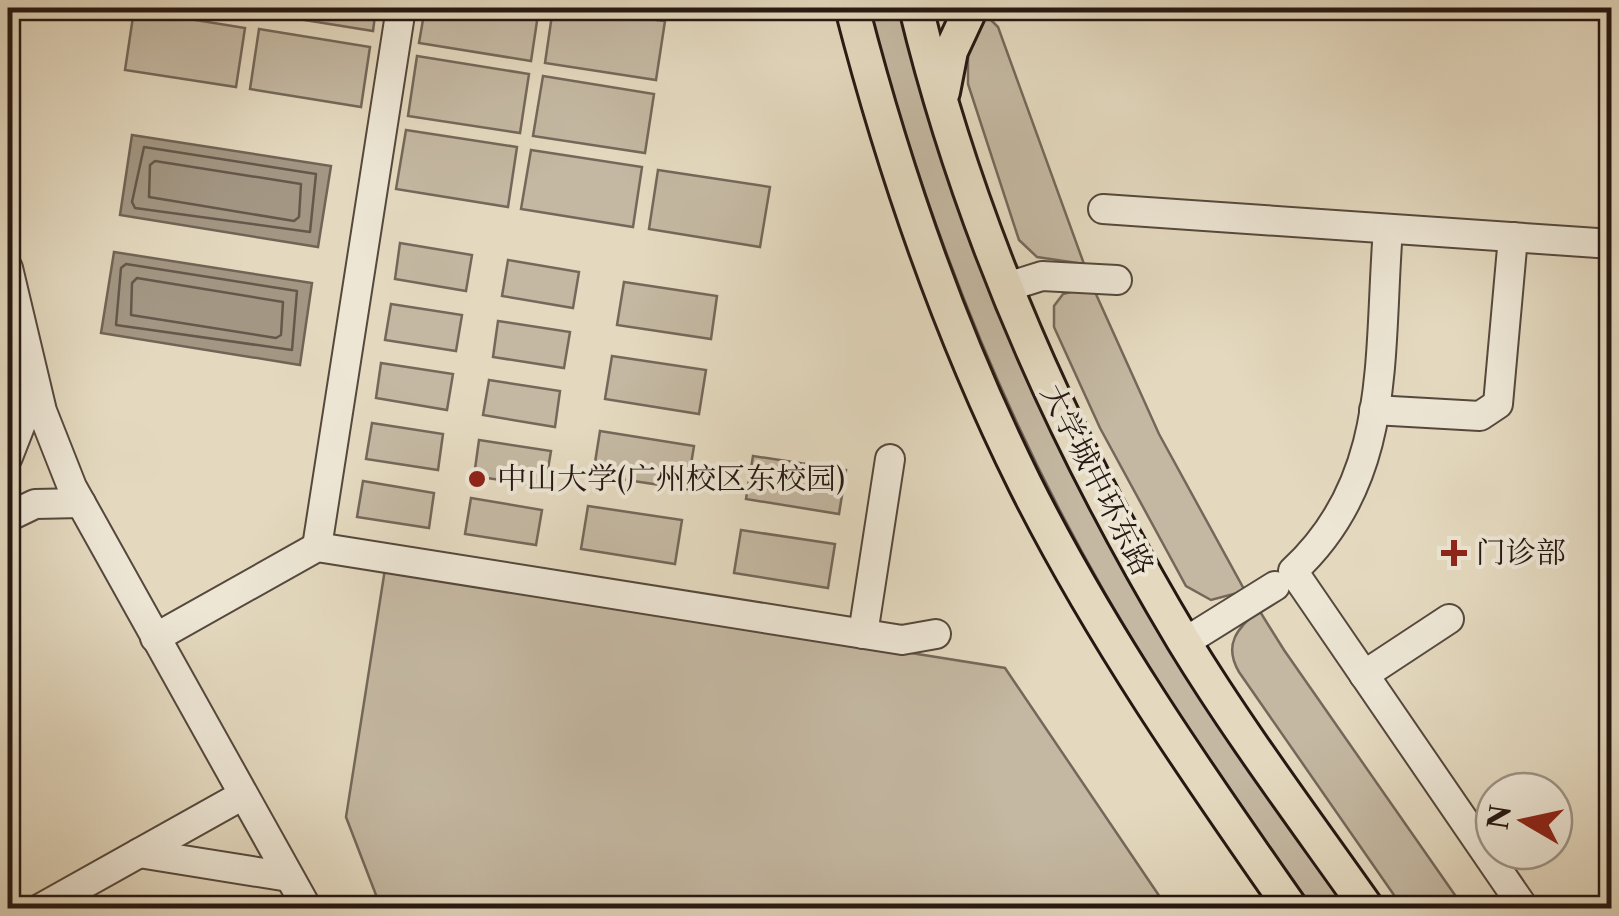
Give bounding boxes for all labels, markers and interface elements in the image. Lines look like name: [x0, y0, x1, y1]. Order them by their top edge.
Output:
street label: 大学城中环东路: [1033, 378, 1162, 582]
place label: 中山大学(广州校区东校园): [497, 460, 845, 497]
marker: 中山大学(广州校区东校园): [466, 468, 488, 490]
place label: 门诊部: [1476, 534, 1566, 571]
marker: 门诊部: [1441, 540, 1467, 566]
north arrow: [1474, 771, 1574, 871]
text: N: [1481, 802, 1518, 832]

